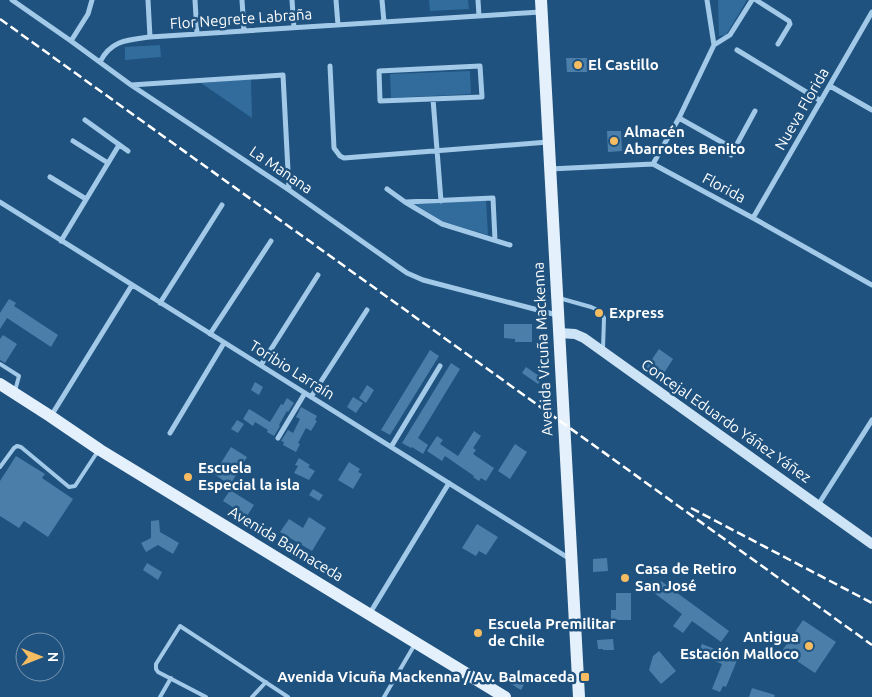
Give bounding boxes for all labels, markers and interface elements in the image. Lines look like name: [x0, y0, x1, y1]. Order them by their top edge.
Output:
street label: Flor Negrete Labraña: [169, 5, 313, 32]
place label: El Castillo: [588, 56, 659, 73]
marker: El Castillo: [572, 59, 584, 71]
street label: Nueva Florida: [771, 64, 832, 153]
place label: Almacén Abarrotes Benito: [624, 123, 745, 157]
marker: Almacén Abarrotes Benito: [608, 135, 620, 147]
street label: La Manana: [247, 142, 316, 197]
street label: Florida: [700, 169, 749, 206]
street label: Avenida Vicuña Mackenna: [529, 262, 556, 437]
place label: Express: [609, 304, 664, 321]
marker: Express: [593, 307, 605, 319]
street label: Toribio Larraín: [247, 337, 338, 402]
street label: Concejal Eduardo Yáñez Yáñez: [638, 355, 814, 486]
place label: Escuela Especial la isla: [198, 459, 300, 493]
marker: Escuela Especial la isla: [182, 471, 194, 483]
street label: Avenida Balmaceda: [226, 503, 347, 585]
place label: Casa de Retiro San José: [635, 560, 737, 594]
marker: Casa de Retiro San José: [619, 572, 631, 584]
place label: Escuela Premilitar de Chile: [488, 615, 617, 649]
marker: Escuela Premilitar de Chile: [472, 627, 484, 639]
place label: Antigua Estación Malloco: [680, 628, 799, 662]
north arrow: [15, 632, 65, 682]
marker: Antigua Estación Malloco: [803, 640, 815, 652]
text: N: [45, 652, 61, 662]
place label: Avenida Vicuña Mackenna / Av. Balmaceda: [277, 668, 575, 685]
marker: Avenida Vicuña Mackenna / Av. Balmaceda: [579, 671, 591, 683]

